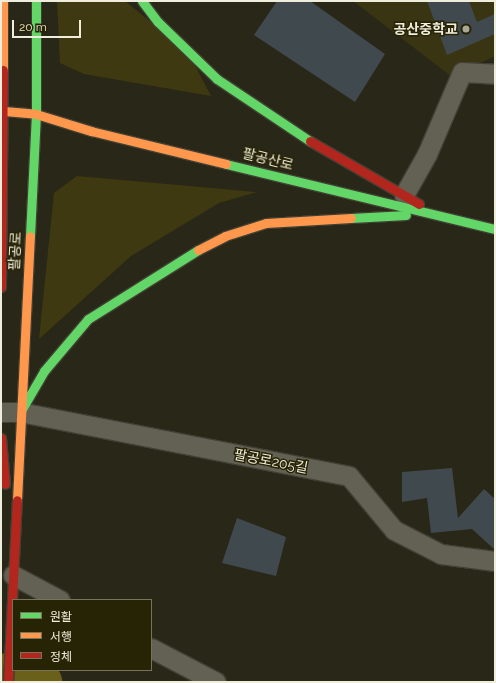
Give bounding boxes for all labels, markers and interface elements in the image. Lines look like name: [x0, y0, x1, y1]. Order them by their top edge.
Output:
scale bar: [14, 12, 83, 38]
text: 20 m: [19, 20, 47, 34]
place label: 공산중학교: [394, 21, 458, 37]
marker: 공산중학교: [461, 24, 471, 34]
street label: 팔공산로: [241, 145, 295, 173]
street label: 팔공로: [6, 231, 24, 271]
street label: 팔공로205길: [233, 446, 309, 476]
legend: [12, 599, 152, 671]
text: 원활: [50, 610, 72, 624]
text: 서행: [50, 630, 72, 644]
text: 정체: [50, 650, 72, 664]

